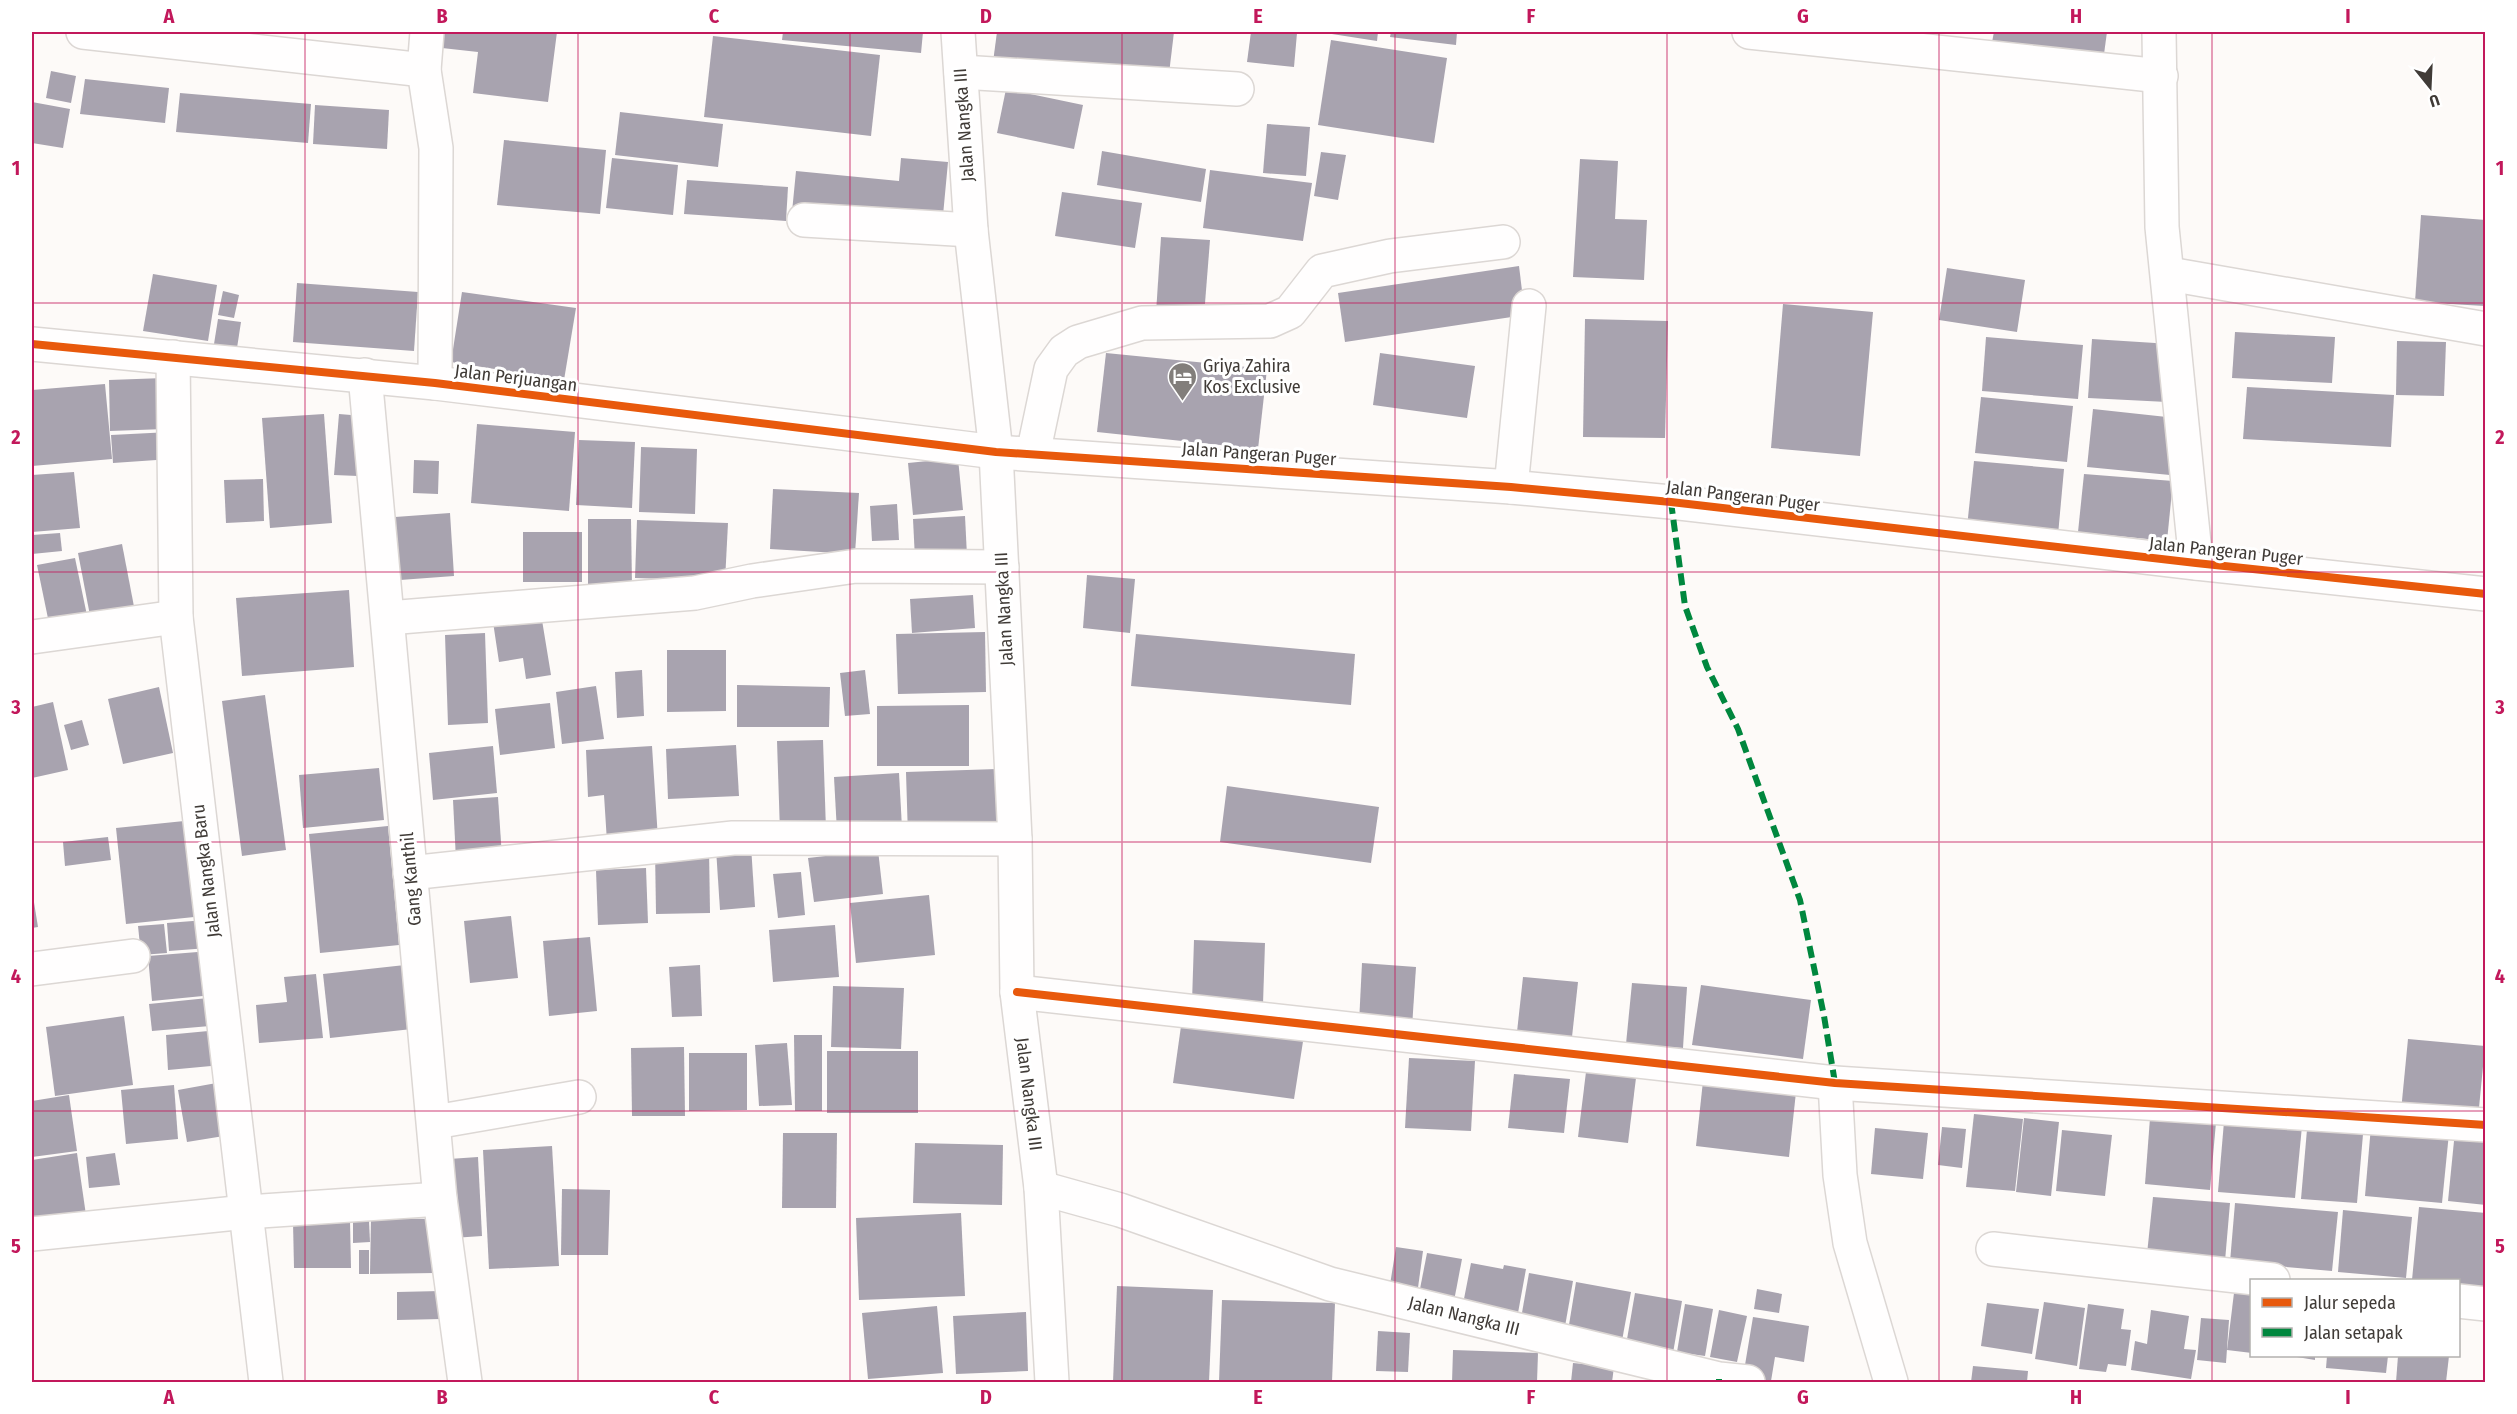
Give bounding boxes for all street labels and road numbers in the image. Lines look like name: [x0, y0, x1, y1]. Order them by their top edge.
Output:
street label: Jalan Nangka III: [949, 67, 979, 183]
street label: Jalan Perjuangan: [453, 360, 579, 396]
street label: Jalan Pangeran Puger: [1181, 438, 1338, 470]
street label: Jalan Pangeran Puger: [1665, 476, 1822, 516]
street label: Jalan Pangeran Puger: [2148, 532, 2305, 570]
street label: Jalan Nangka III: [990, 552, 1018, 666]
street label: Jalan Nangka Baru: [187, 803, 225, 939]
street label: Gang Kanthil: [396, 831, 426, 927]
street label: Jalan Nangka III: [1011, 1036, 1047, 1152]
street label: Jalan Nangka III: [1406, 1292, 1522, 1340]

